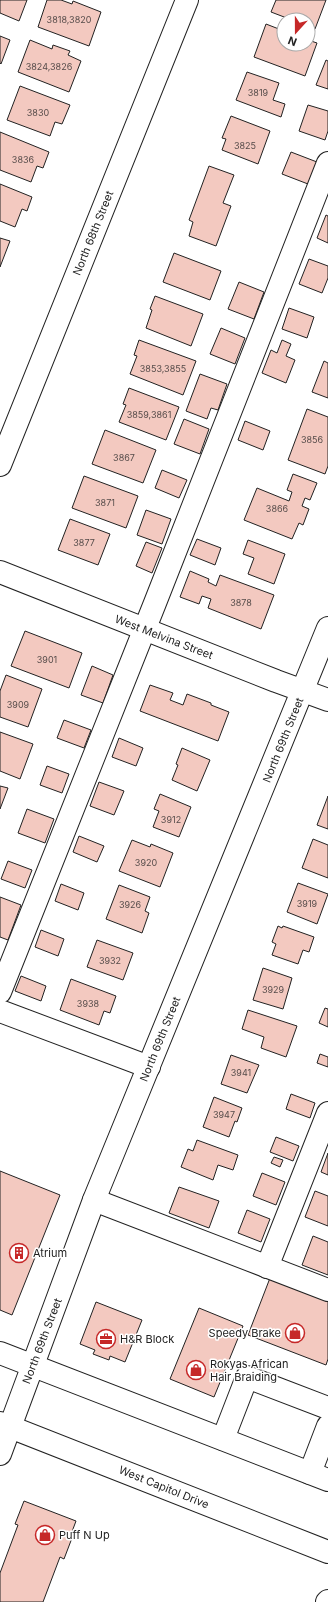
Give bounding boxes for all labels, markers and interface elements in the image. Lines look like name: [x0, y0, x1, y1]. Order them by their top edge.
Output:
north arrow: [276, 12, 316, 52]
house number: 3818,3820: [47, 14, 92, 25]
text: N: [286, 33, 299, 49]
house number: 3824,3826: [26, 61, 73, 72]
house number: 3819: [248, 87, 269, 98]
house number: 3830: [27, 107, 49, 118]
house number: 3825: [234, 140, 256, 151]
house number: 3836: [12, 154, 35, 165]
street label: North 68th Street: [70, 188, 117, 277]
house number: 3853,3855: [140, 363, 186, 374]
house number: 3859,3861: [127, 409, 171, 420]
house number: 3856: [301, 434, 324, 445]
house number: 3867: [113, 452, 135, 463]
house number: 3871: [95, 497, 115, 508]
house number: 3866: [266, 503, 289, 514]
house number: 3877: [73, 537, 95, 548]
house number: 3878: [230, 597, 252, 608]
street label: West Melvina Street: [113, 612, 215, 662]
house number: 3901: [37, 654, 57, 665]
street label: North 69th Street: [260, 695, 307, 785]
house number: 3909: [7, 699, 30, 710]
house number: 3912: [161, 814, 181, 825]
house number: 3920: [135, 857, 157, 868]
house number: 3919: [297, 898, 318, 909]
house number: 3926: [119, 899, 142, 910]
house number: 3932: [99, 955, 121, 966]
house number: 3929: [262, 984, 285, 995]
street label: North 69th Street: [137, 994, 184, 1084]
house number: 3938: [77, 998, 100, 1009]
house number: 3941: [231, 1067, 251, 1078]
house number: 3947: [213, 1109, 235, 1120]
building icon: Atrium: [8, 1242, 30, 1264]
place label: Atrium: [33, 1246, 67, 1260]
street label: North 69th Street: [19, 1296, 65, 1386]
shop icon: Speedy Brake: [284, 1322, 306, 1344]
place label: Speedy Brake: [209, 1326, 281, 1340]
office icon: H&R Block: [95, 1328, 117, 1350]
place label: H&R Block: [120, 1332, 174, 1346]
place label: Rokyas African Hair Braiding: [210, 1357, 288, 1384]
shop icon: Rokyas African Hair Braiding: [185, 1359, 207, 1381]
street label: West Capitol Drive: [117, 1463, 211, 1511]
shop icon: Puff N Up: [34, 1524, 56, 1546]
place label: Puff N Up: [59, 1528, 110, 1542]

